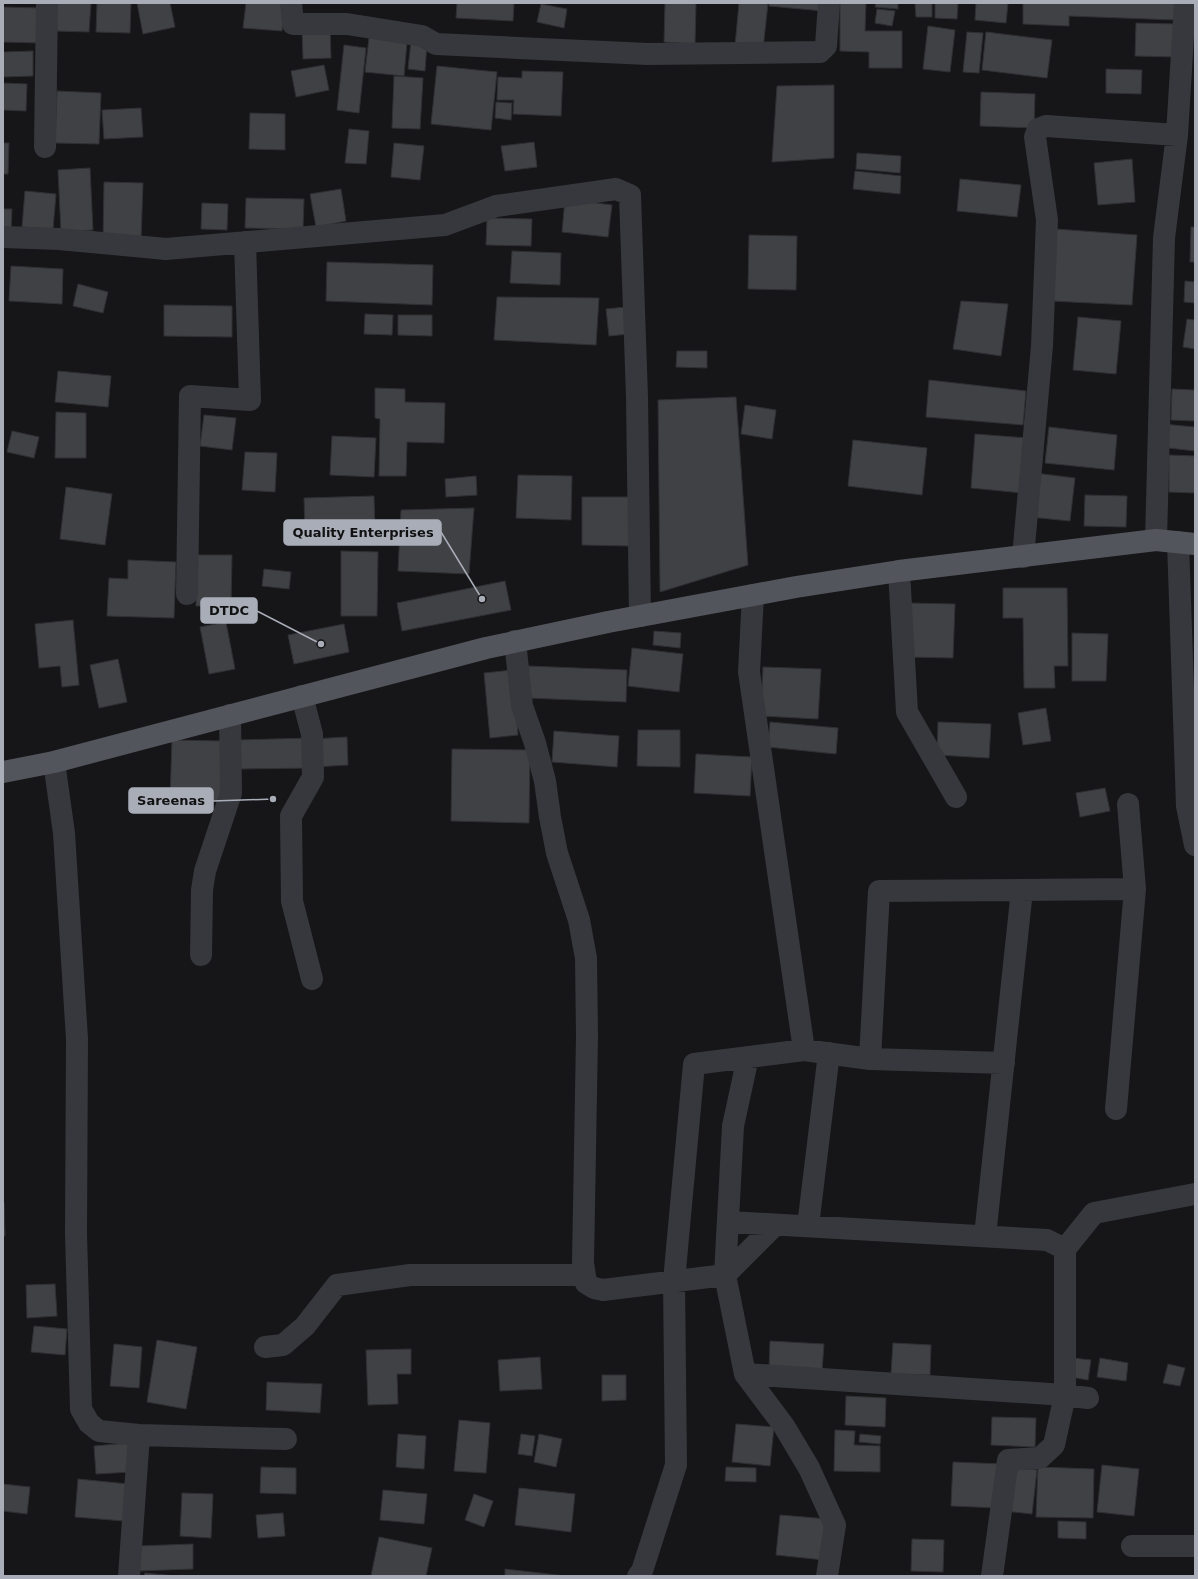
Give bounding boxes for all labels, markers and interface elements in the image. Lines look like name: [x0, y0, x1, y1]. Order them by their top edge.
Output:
callout: Quality Enterprises: [284, 520, 441, 545]
text: Quality Enterprises: [292, 525, 434, 540]
callout: DTDC: [201, 598, 257, 623]
text: DTDC: [209, 603, 249, 618]
callout: Sareenas: [129, 788, 213, 813]
text: Sareenas: [137, 793, 205, 808]

